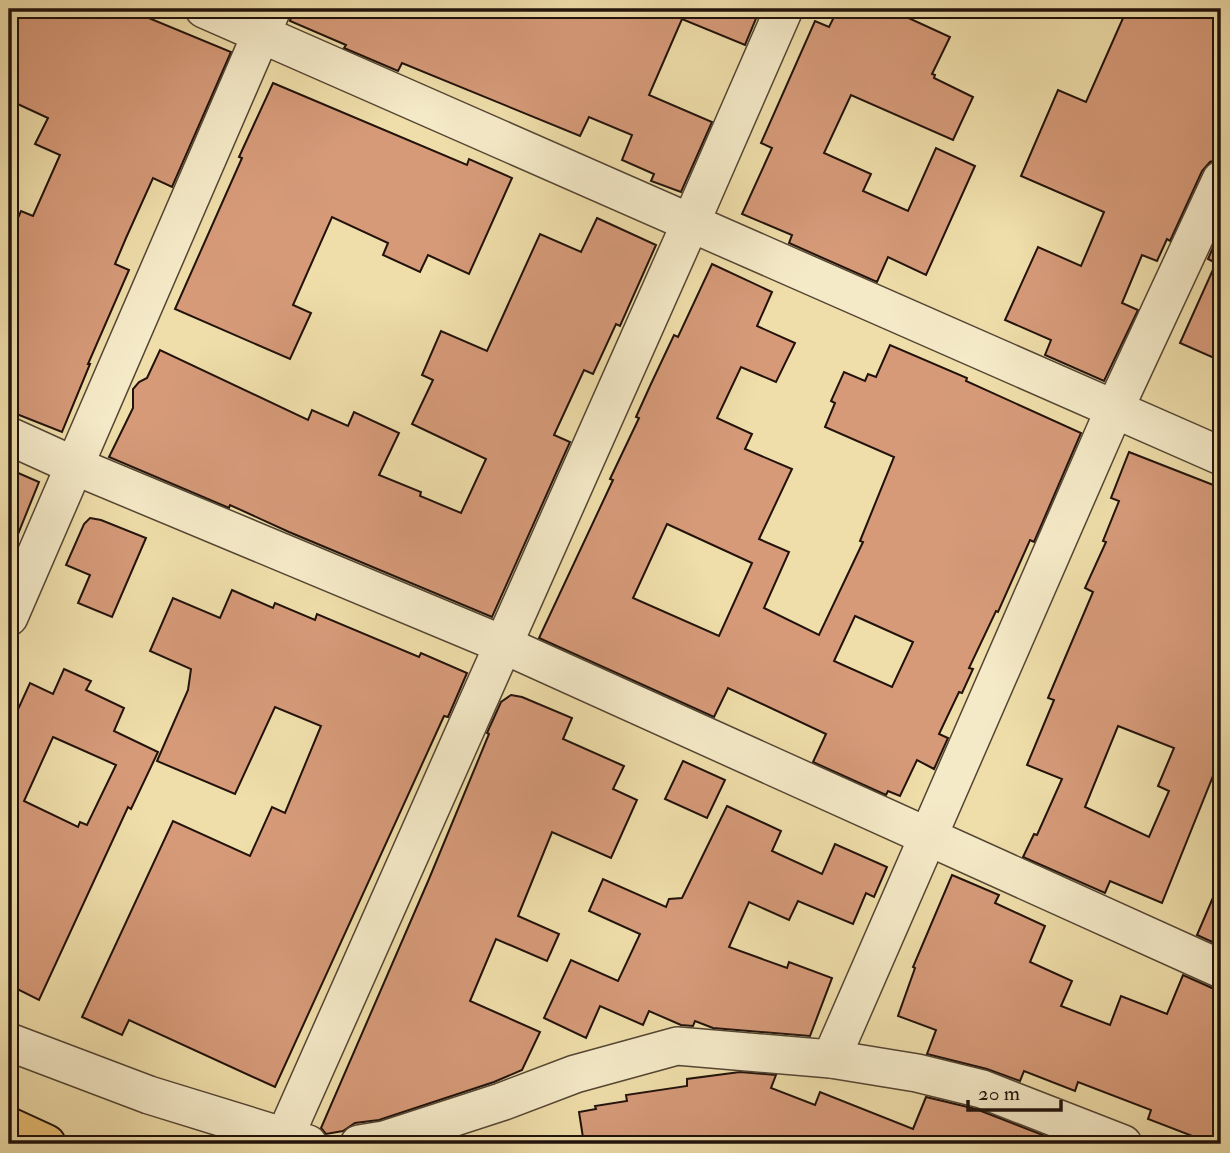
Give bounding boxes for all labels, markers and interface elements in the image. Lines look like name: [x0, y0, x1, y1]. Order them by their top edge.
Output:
scale bar: [968, 1069, 1060, 1113]
text: 20 m: [978, 1080, 1020, 1107]

